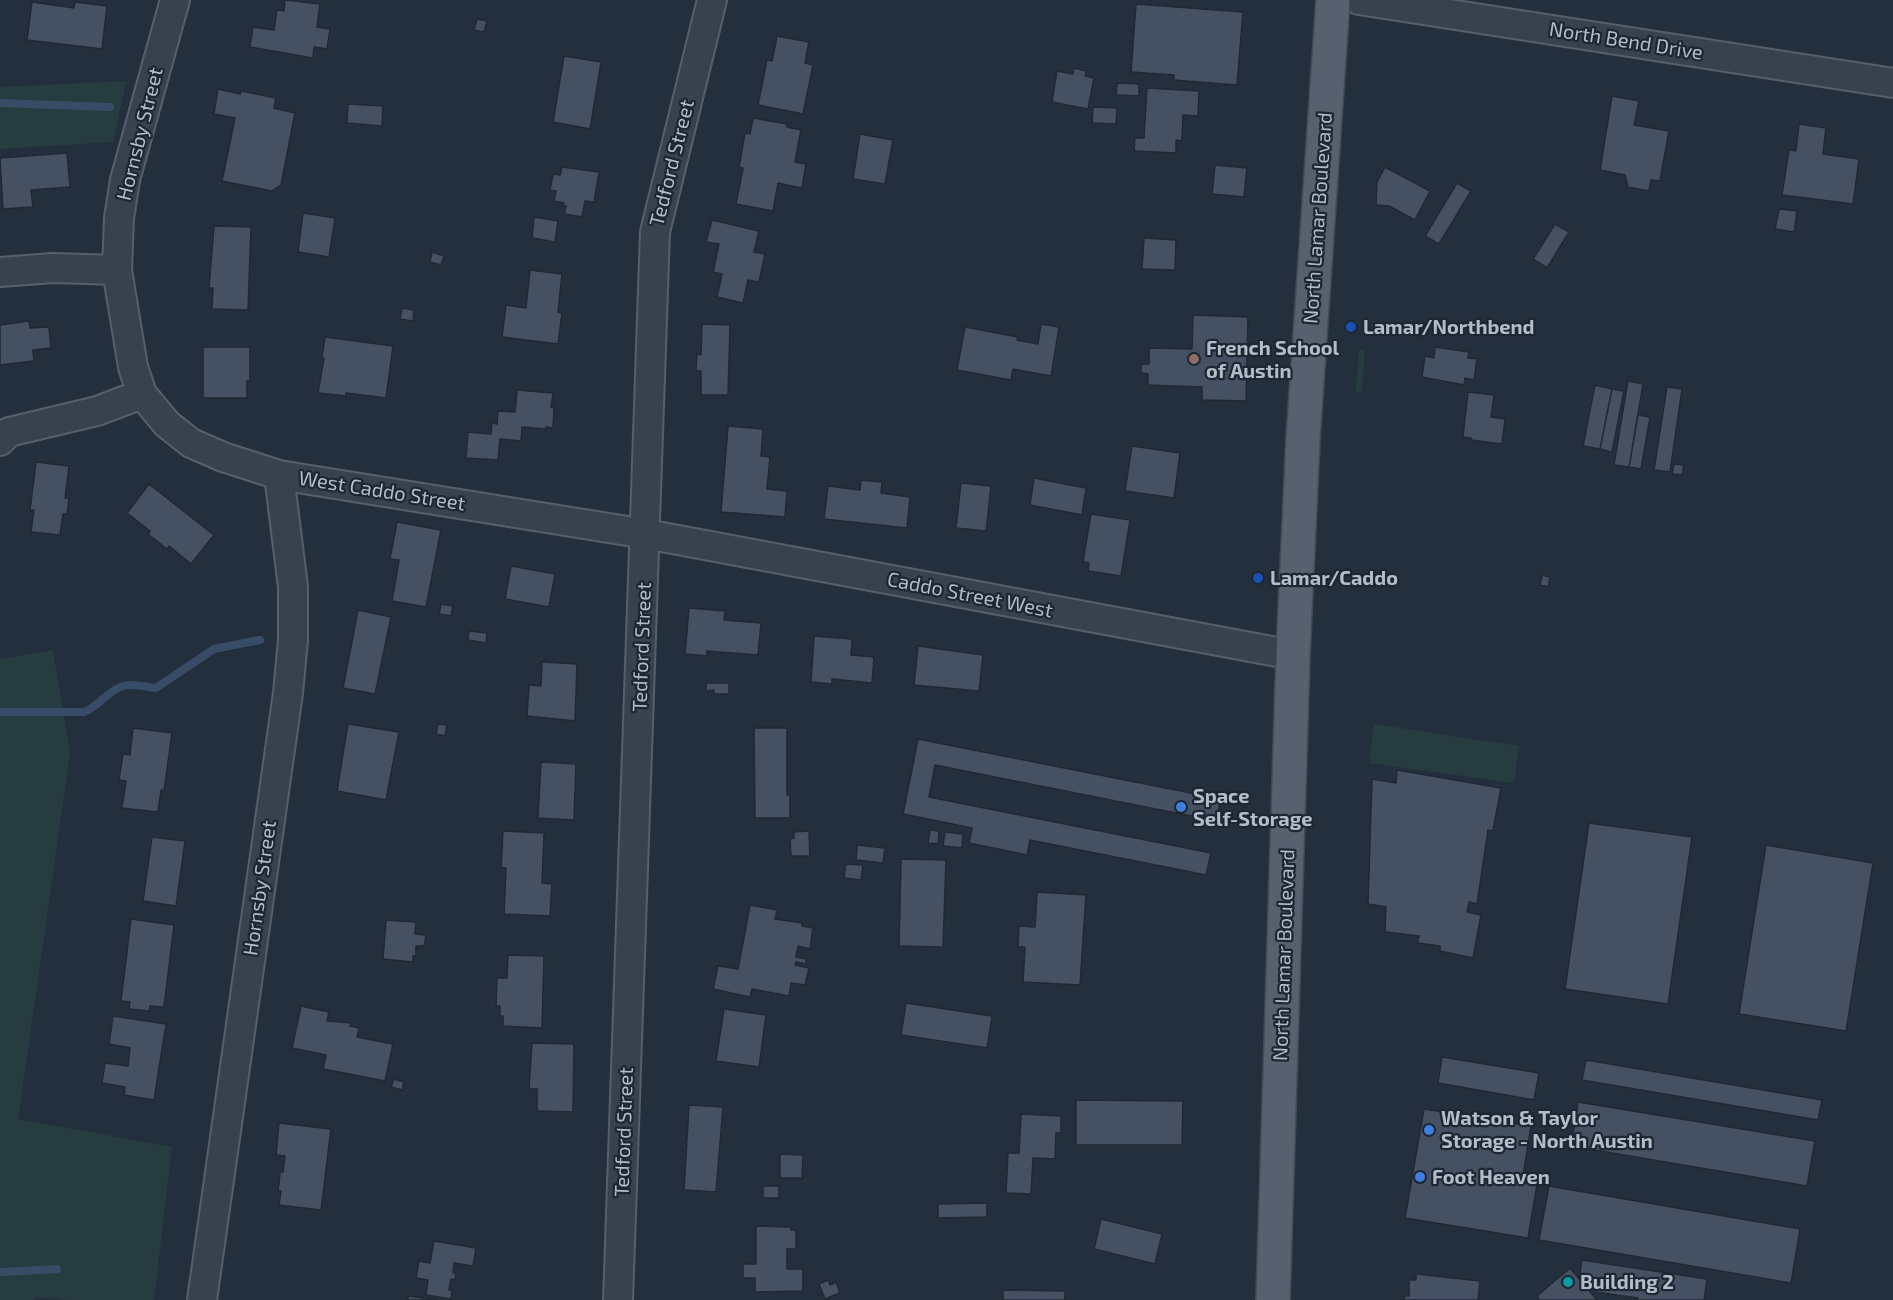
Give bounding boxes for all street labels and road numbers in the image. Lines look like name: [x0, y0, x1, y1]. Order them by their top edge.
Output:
street label: North Bend Drive: [1547, 17, 1705, 65]
street label: Hornsby Street: [112, 65, 168, 203]
street label: Tedford Street: [645, 97, 699, 229]
street label: North Lamar Boulevard: [1299, 111, 1337, 325]
street label: West Caddo Street: [297, 466, 467, 516]
street label: Caddo Street West: [885, 567, 1055, 623]
street label: Tedford Street: [628, 582, 656, 712]
street label: Hornsby Street: [239, 819, 281, 957]
street label: North Lamar Boulevard: [1268, 849, 1300, 1061]
street label: Tedford Street: [610, 1067, 638, 1197]

